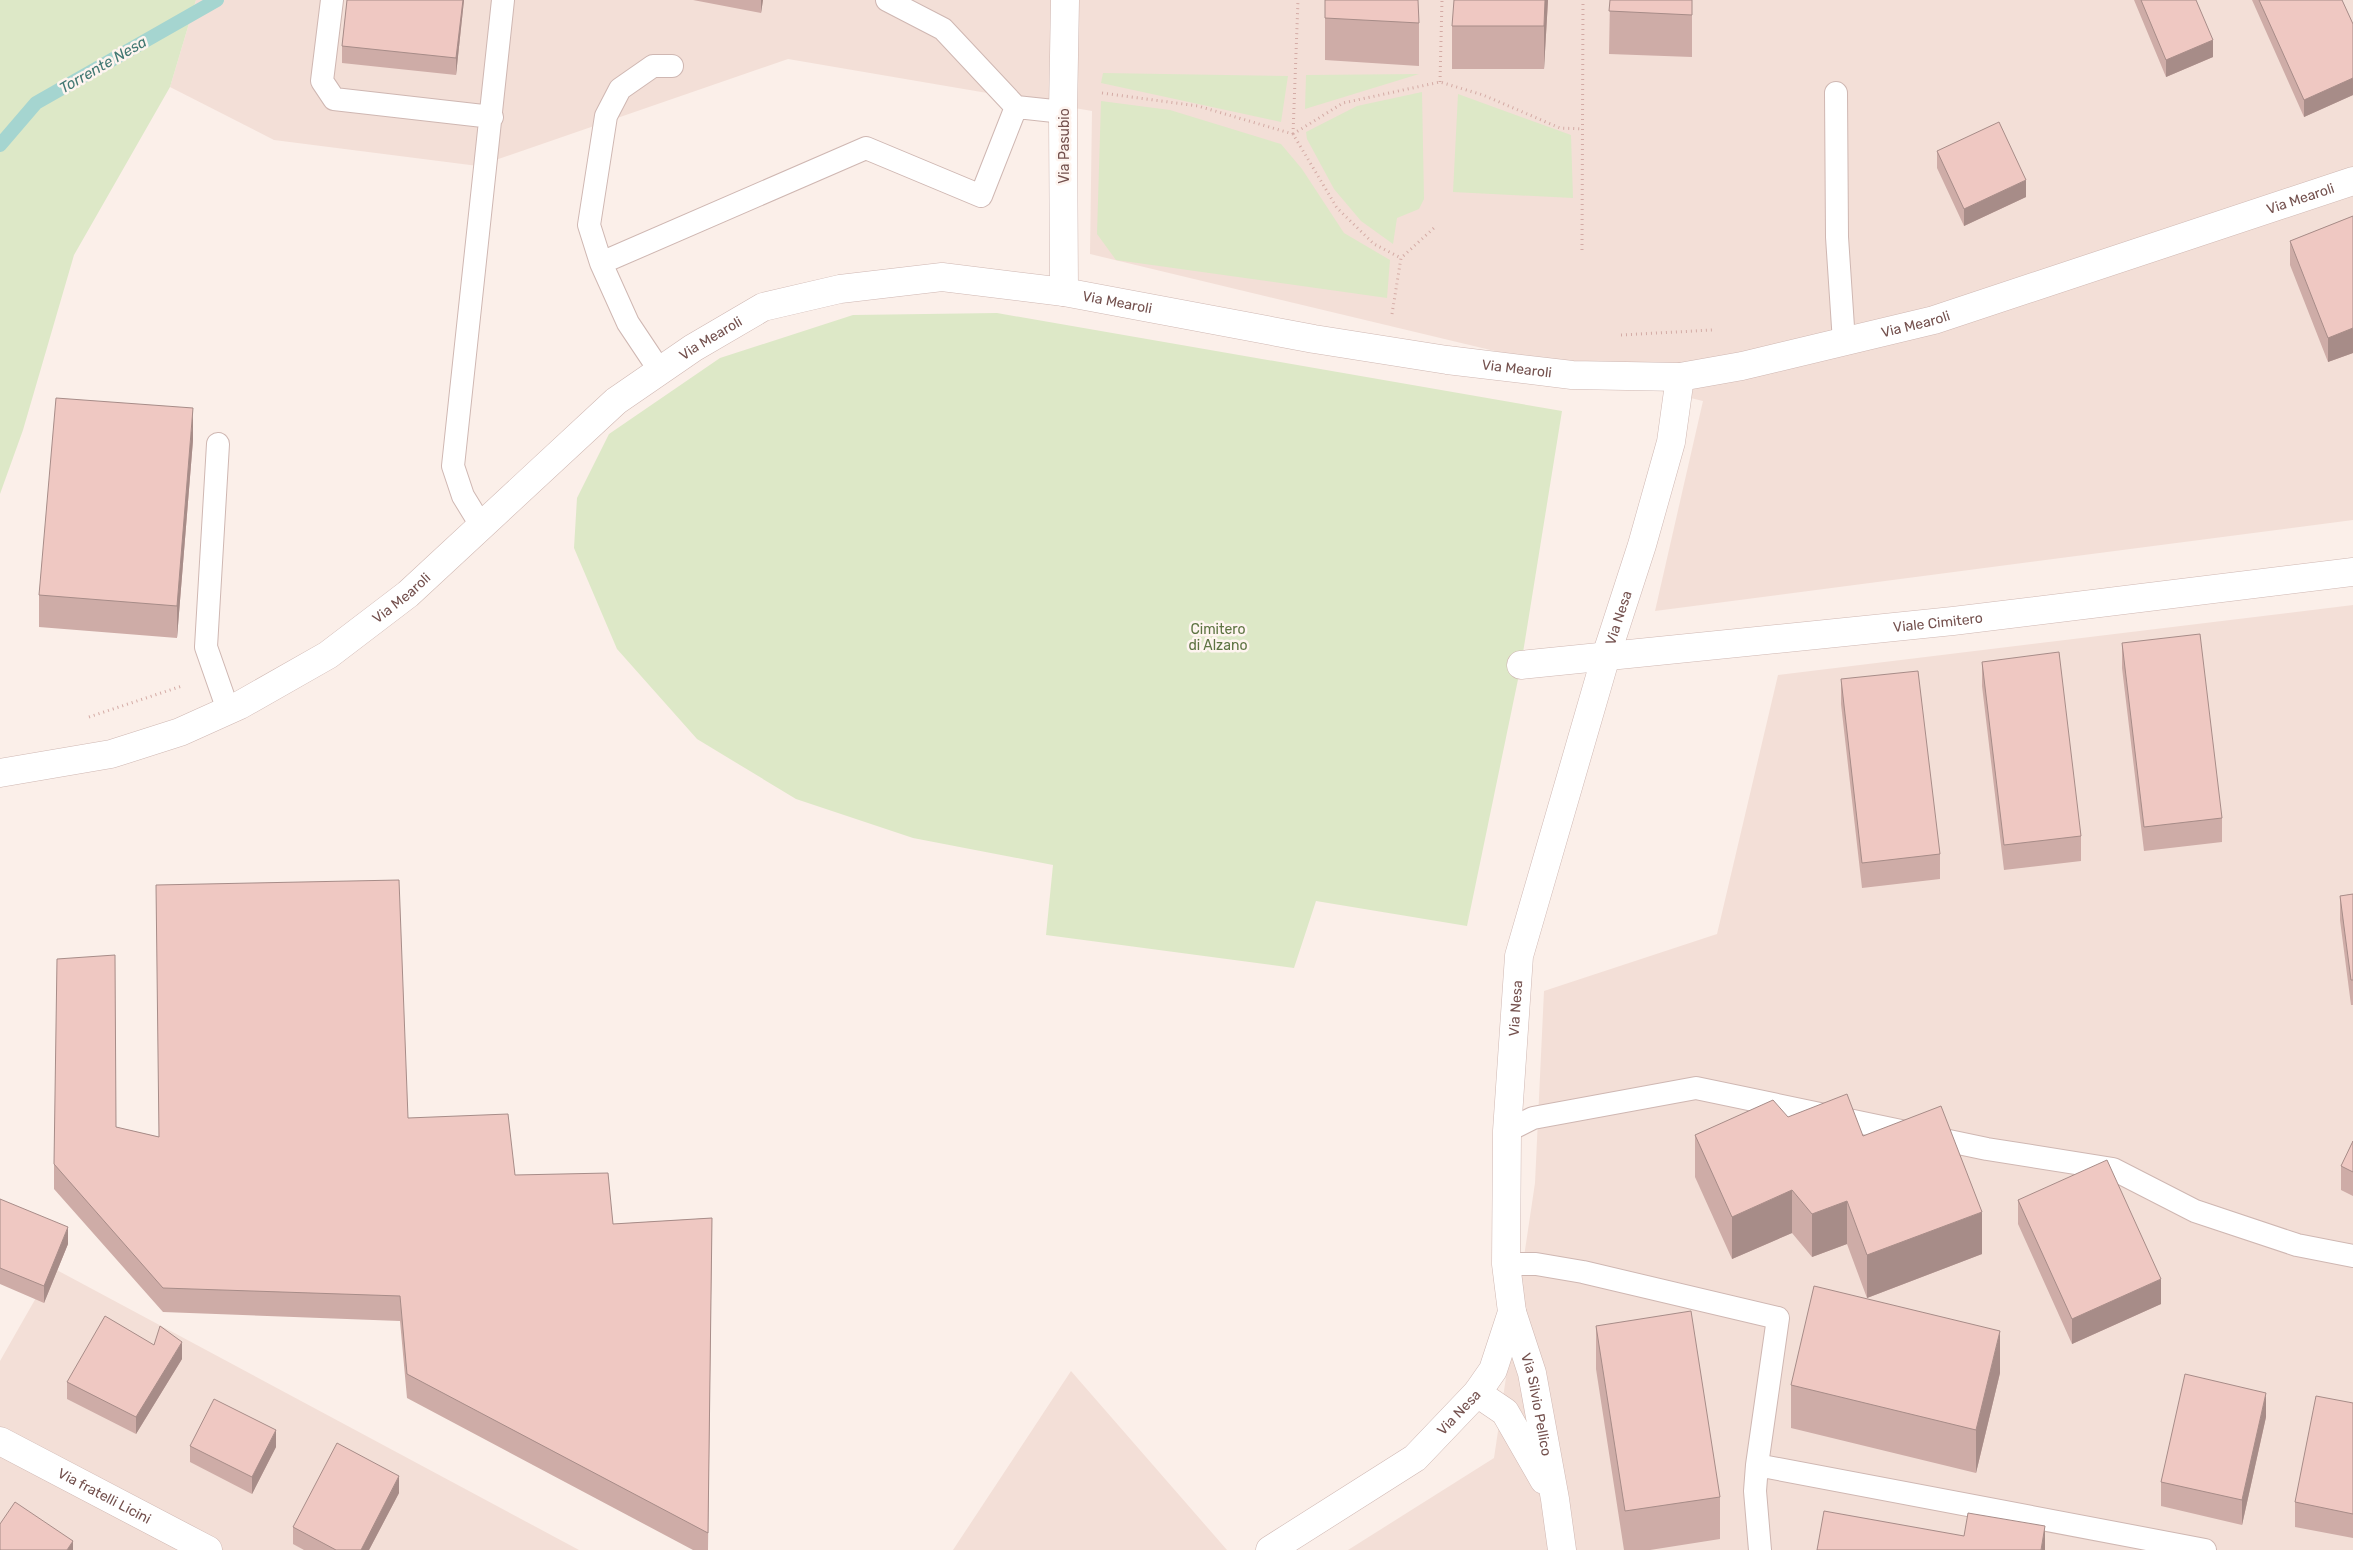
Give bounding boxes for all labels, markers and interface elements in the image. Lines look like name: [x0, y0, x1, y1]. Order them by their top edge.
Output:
water label: Torrente Nesa: [56, 33, 150, 97]
street label: Via Pasubio: [1056, 108, 1073, 184]
street label: Via Mearoli: [2264, 179, 2336, 218]
street label: Via Mearoli: [1081, 287, 1154, 317]
street label: Via Mearoli: [1879, 307, 1952, 341]
street label: Via Mearoli: [676, 313, 745, 364]
street label: Via Mearoli: [1481, 356, 1553, 381]
street label: Via Mearoli: [369, 569, 434, 627]
street label: Via Nesa: [1602, 588, 1635, 647]
street label: Viale Cimitero: [1892, 609, 1984, 636]
park label: Cimitero di Alzano: [1189, 621, 1247, 654]
street label: Via Nesa: [1505, 980, 1526, 1037]
street label: Via Silvio Pellico: [1518, 1351, 1555, 1457]
street label: Via Nesa: [1433, 1386, 1484, 1438]
street label: Via fratelli Licini: [55, 1464, 154, 1527]

